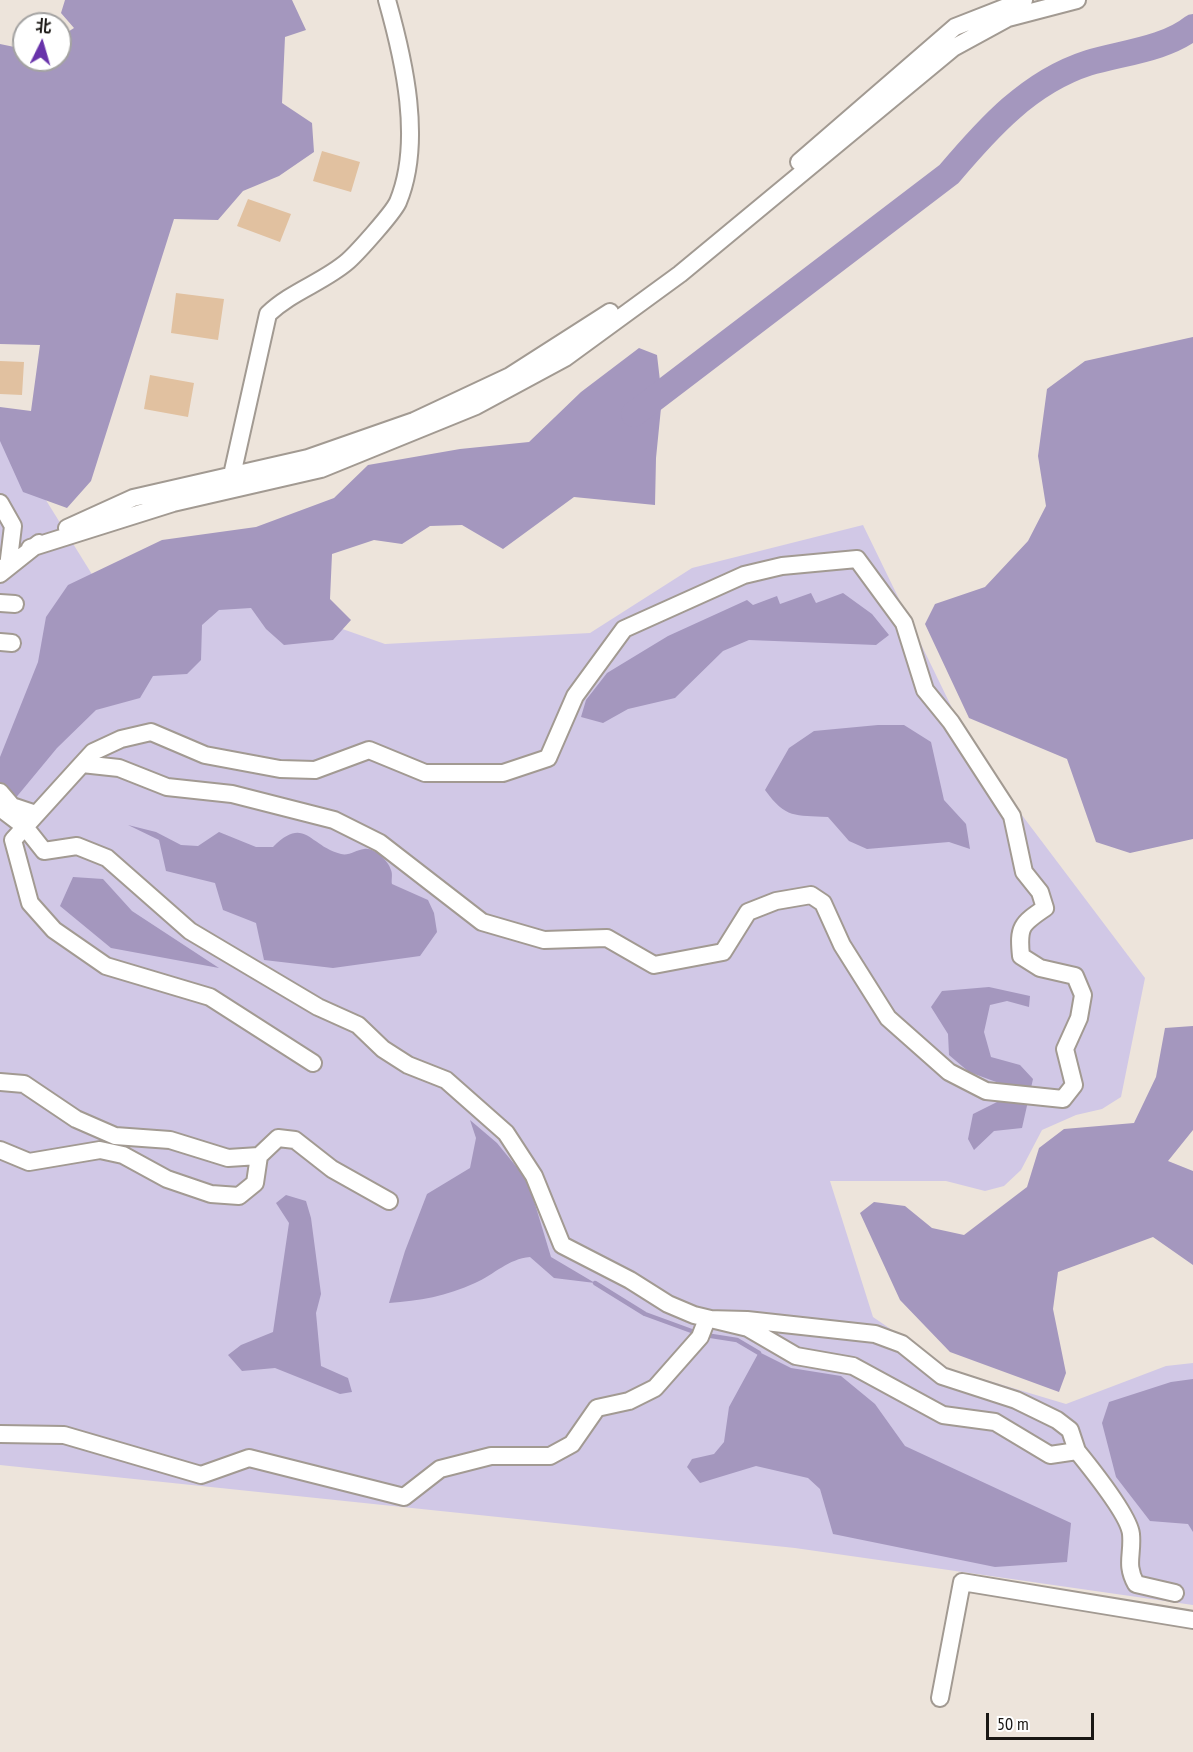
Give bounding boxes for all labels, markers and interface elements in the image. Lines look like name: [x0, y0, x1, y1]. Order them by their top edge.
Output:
north arrow: [12, 12, 72, 72]
text: 北: [35, 15, 52, 37]
scale bar: [989, 1701, 1097, 1739]
text: 50 m: [997, 1712, 1029, 1735]

